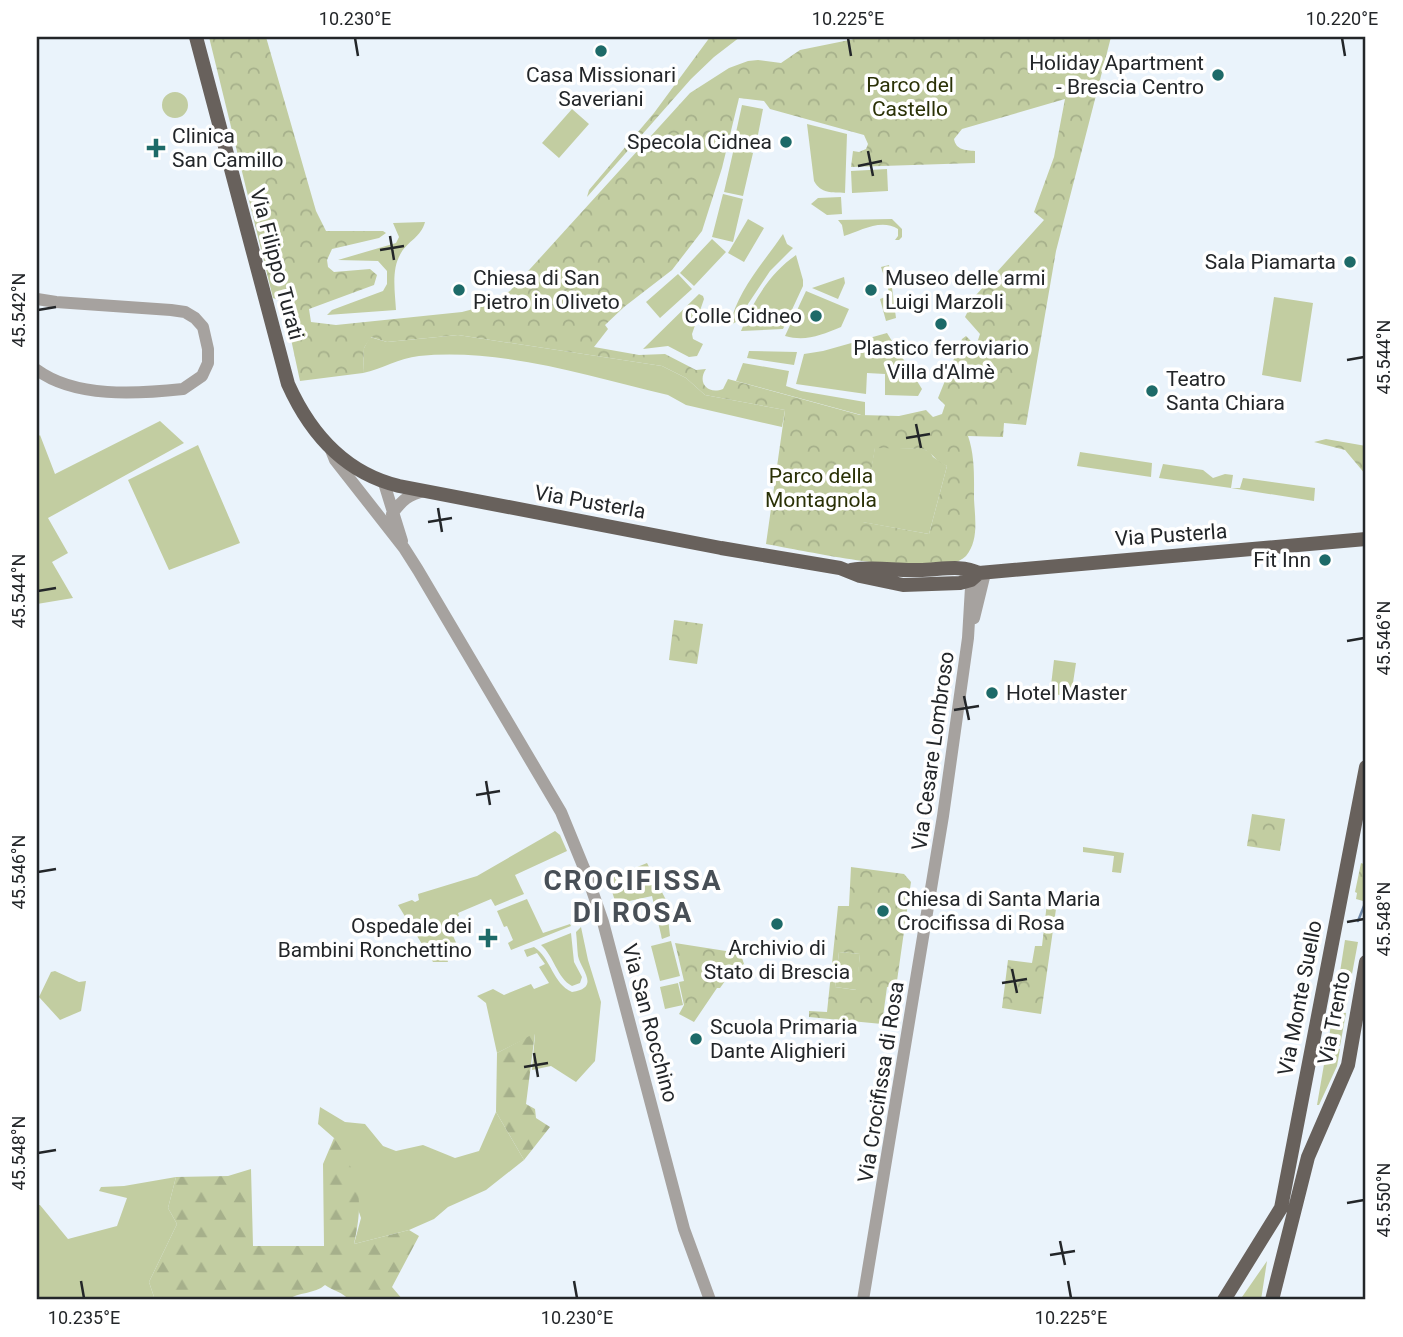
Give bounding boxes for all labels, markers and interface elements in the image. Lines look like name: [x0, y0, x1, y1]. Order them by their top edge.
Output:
text: 10.230°E: [319, 8, 391, 29]
text: 10.225°E: [812, 8, 884, 29]
text: 10.220°E: [1306, 8, 1378, 29]
marker: Casa Missionari Saveriani: [593, 43, 609, 59]
place label: Holiday Apartment - Brescia Centro: [1029, 51, 1204, 99]
place label: Casa Missionari Saveriani: [526, 63, 676, 111]
marker: Holiday Apartment - Brescia Centro: [1210, 67, 1226, 83]
park label: Parco del Castello: [866, 73, 954, 121]
place label: Clinica San Camillo: [172, 124, 284, 172]
place label: Specola Cidnea: [627, 130, 772, 154]
marker: Specola Cidnea: [778, 134, 794, 150]
marker: Clinica San Camillo: [146, 138, 166, 158]
street label: Via Filippo Turati: [245, 186, 309, 342]
place label: Sala Piamarta: [1205, 250, 1336, 274]
marker: Sala Piamarta: [1342, 254, 1358, 270]
place label: Chiesa di San Pietro in Oliveto: [473, 266, 620, 314]
place label: Museo delle armi Luigi Marzoli: [885, 266, 1046, 314]
text: 45.542°N: [8, 273, 29, 347]
marker: Chiesa di San Pietro in Oliveto: [451, 282, 467, 298]
marker: Museo delle armi Luigi Marzoli: [863, 282, 879, 298]
place label: Colle Cidneo: [684, 304, 802, 328]
marker: Colle Cidneo: [808, 308, 824, 324]
marker: Plastico ferroviario Villa d'Almè: [933, 316, 949, 332]
text: 45.544°N: [1373, 320, 1394, 394]
place label: Plastico ferroviario Villa d'Almè: [853, 336, 1029, 384]
place label: Teatro Santa Chiara: [1166, 367, 1285, 415]
marker: Teatro Santa Chiara: [1144, 383, 1160, 399]
park label: Parco della Montagnola: [765, 464, 877, 512]
street label: Via Pusterla: [533, 480, 647, 524]
street label: Via Pusterla: [1114, 519, 1228, 551]
place label: Fit Inn: [1253, 548, 1311, 572]
marker: Fit Inn: [1317, 552, 1333, 568]
text: 45.544°N: [8, 554, 29, 628]
text: 45.546°N: [1373, 601, 1394, 675]
street label: Via Cesare Lombroso: [907, 650, 959, 852]
place label: Hotel Master: [1006, 681, 1127, 705]
marker: Hotel Master: [984, 685, 1000, 701]
text: 45.546°N: [8, 835, 29, 909]
district label: CROCIFISSA DI ROSA: [544, 864, 722, 929]
text: 45.548°N: [1373, 882, 1394, 956]
place label: Chiesa di Santa Maria Crocifissa di Rosa: [897, 887, 1101, 935]
marker: Chiesa di Santa Maria Crocifissa di Rosa: [875, 903, 891, 919]
place label: Ospedale dei Bambini Ronchettino: [278, 914, 472, 962]
marker: Archivio di Stato di Brescia: [769, 916, 785, 932]
street label: Via Monte Suello: [1273, 918, 1327, 1078]
marker: Ospedale dei Bambini Ronchettino: [478, 928, 498, 948]
place label: Archivio di Stato di Brescia: [704, 936, 850, 984]
street label: Via San Rocchino: [617, 941, 683, 1105]
street label: Via Trento: [1313, 969, 1355, 1067]
street label: Via Crocifissa di Rosa: [853, 980, 909, 1184]
place label: Scuola Primaria Dante Alighieri: [710, 1015, 858, 1063]
marker: Scuola Primaria Dante Alighieri: [688, 1031, 704, 1047]
text: 45.548°N: [8, 1116, 29, 1190]
text: 45.550°N: [1373, 1163, 1394, 1237]
text: 10.235°E: [48, 1307, 120, 1328]
text: 10.230°E: [541, 1307, 613, 1328]
text: 10.225°E: [1035, 1307, 1107, 1328]

